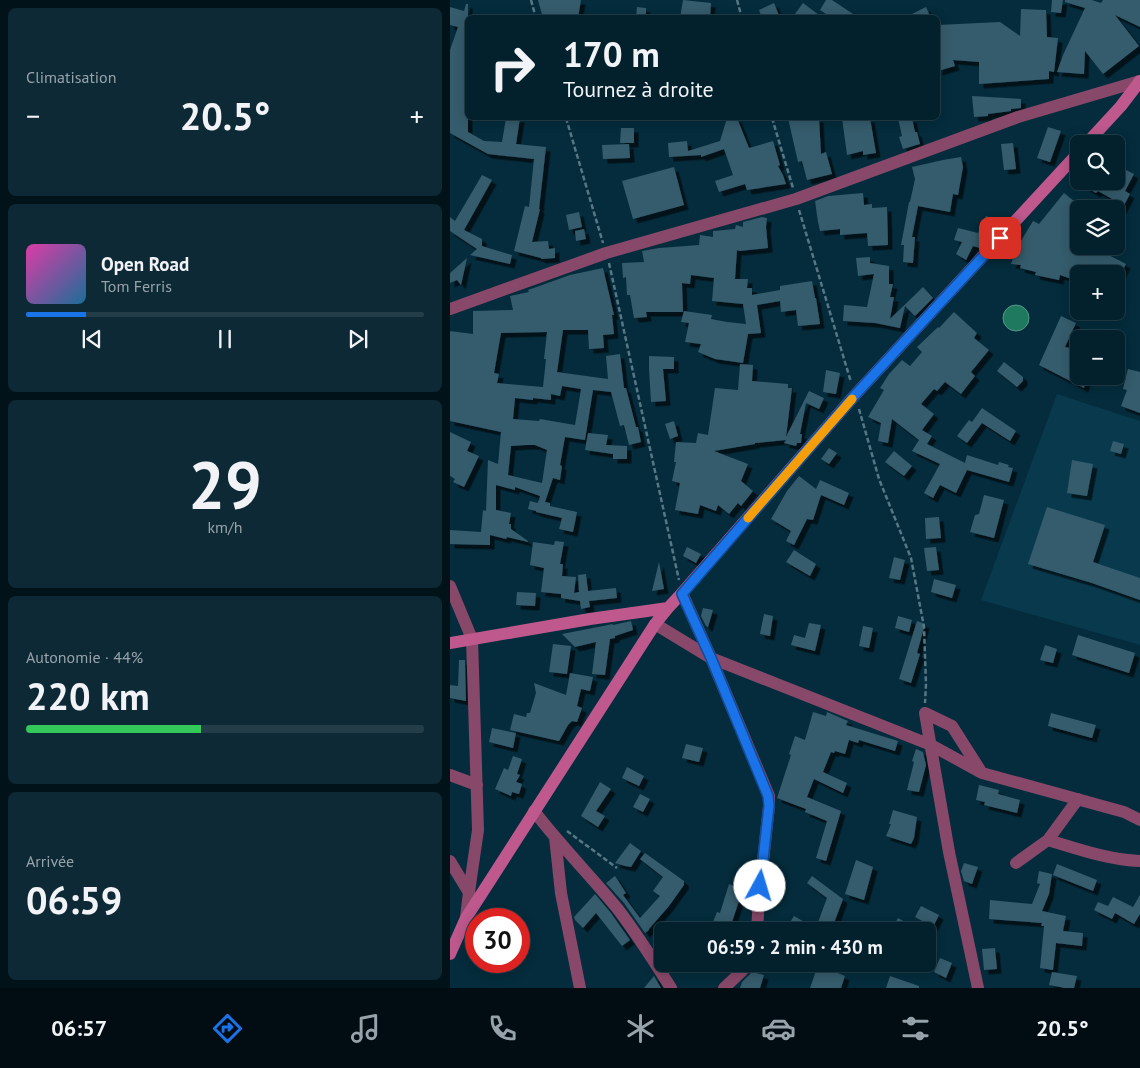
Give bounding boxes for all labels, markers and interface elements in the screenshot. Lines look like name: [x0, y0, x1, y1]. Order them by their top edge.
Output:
text: 170 m: [563, 31, 660, 77]
icon: right: [480, 35, 545, 100]
text: Climatisation: [26, 67, 116, 87]
text: Tournez à droite: [563, 75, 714, 103]
text: 20.5°: [180, 91, 270, 140]
text: −: [26, 97, 40, 134]
text: +: [410, 97, 424, 134]
map controls: [1070, 135, 1125, 385]
button: search: [1070, 135, 1125, 190]
button: layers: [1070, 200, 1125, 255]
pin: [979, 217, 1021, 259]
icon: arrive: [986, 224, 1014, 252]
text: Open Road: [101, 252, 189, 276]
button: +: [1070, 265, 1125, 320]
text: Tom Ferris: [101, 276, 172, 296]
icon: previous: [78, 325, 106, 353]
icon: pause: [211, 325, 239, 353]
icon: next: [344, 325, 372, 353]
button: −: [1070, 330, 1125, 385]
text: 29: [188, 442, 262, 526]
text: km/h: [207, 517, 243, 537]
text: Autonomie · 44%: [26, 647, 143, 667]
text: 220 km: [26, 671, 150, 720]
text: Arrivée: [26, 851, 74, 871]
position arrow: [733, 859, 785, 911]
text: 06:59: [26, 875, 122, 924]
speed limit sign: 30: [465, 908, 530, 973]
text: 06:59 · 2 min · 430 m: [707, 935, 883, 959]
icon: directions: [210, 1011, 245, 1046]
icon: music: [348, 1011, 383, 1046]
icon: phone: [485, 1011, 520, 1046]
icon: climate: [623, 1011, 658, 1046]
icon: car: [761, 1011, 796, 1046]
icon: filters: [898, 1011, 933, 1046]
text: 06:57: [51, 1014, 107, 1042]
text: 20.5°: [1036, 1014, 1089, 1042]

